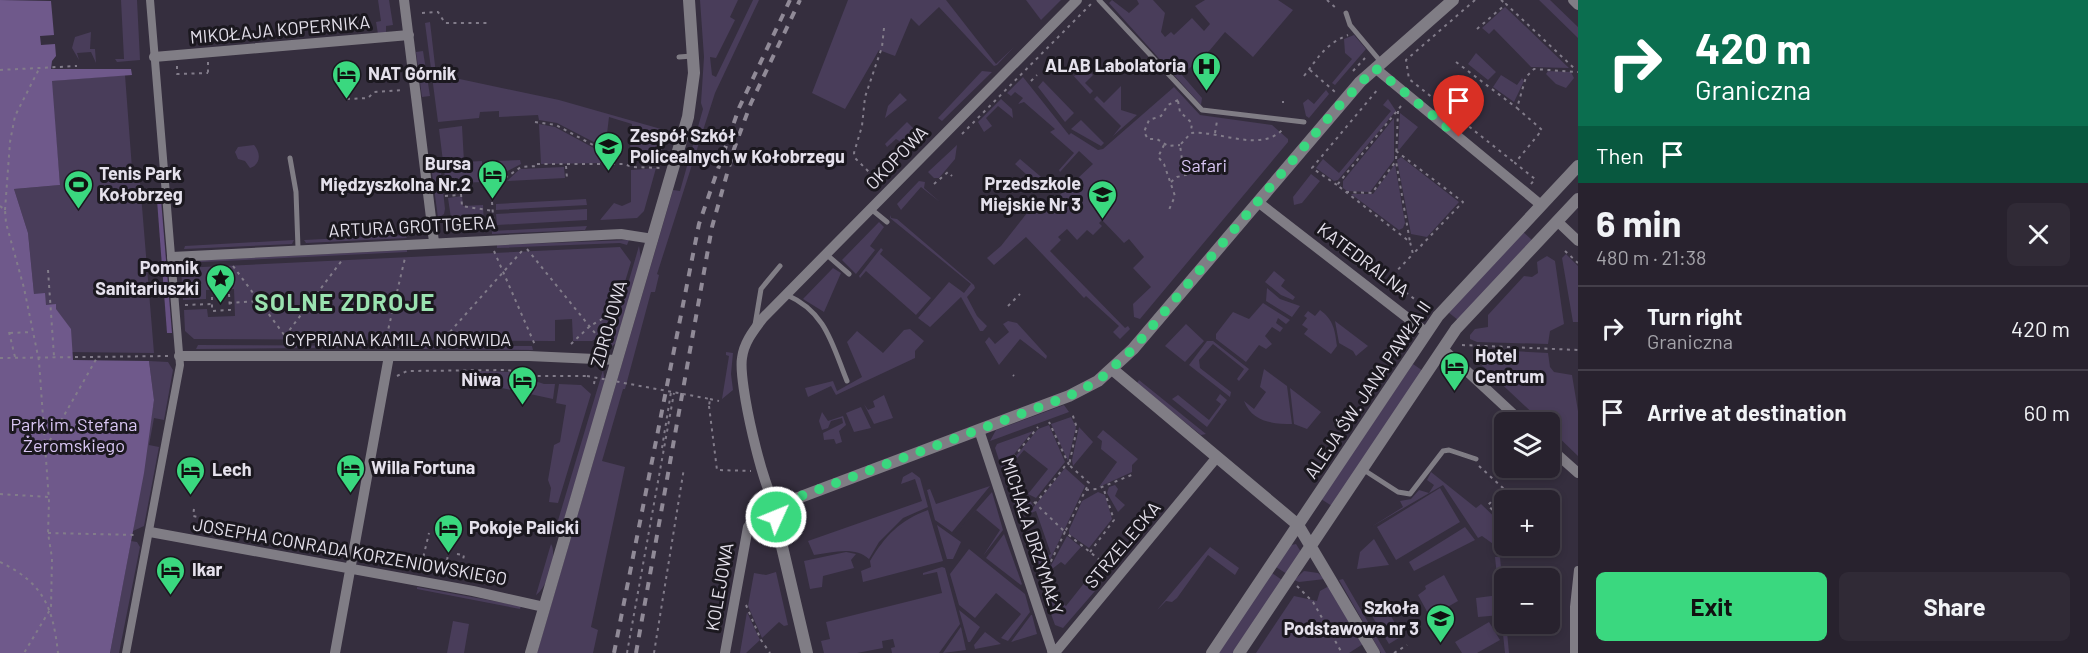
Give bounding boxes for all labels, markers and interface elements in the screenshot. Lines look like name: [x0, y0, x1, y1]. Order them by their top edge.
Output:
street label: MIKOŁAJA KOPERNIKA: [189, 10, 371, 48]
text: 420 m: [1695, 22, 1811, 72]
icon: right: [1596, 24, 1674, 102]
hospital icon: ALAB Labolatoria: [1191, 50, 1223, 92]
place label: ALAB Labolatoria: [1045, 54, 1186, 76]
hotel icon: NAT Górnik: [331, 58, 363, 100]
place label: NAT Górnik: [368, 62, 457, 84]
text: Graniczna: [1695, 73, 1811, 105]
pin: [1433, 75, 1484, 137]
icon: arrive: [1442, 84, 1475, 117]
street label: OKOPOWA: [861, 121, 932, 194]
place label: Zespół Szkół Policealnych w Kołobrzegu: [630, 124, 845, 167]
school or university icon: Zespół Szkół Policealnych w Kołobrzegu: [593, 130, 625, 172]
icon: arrive: [1656, 138, 1689, 171]
text: Then: [1596, 142, 1644, 168]
place label: Bursa Międzyszkolna Nr.2: [320, 152, 471, 195]
park label: Safari: [1181, 154, 1227, 176]
hotel icon: Bursa Międzyszkolna Nr.2: [476, 158, 508, 200]
place label: Tenis Park Kołobrzeg: [99, 162, 183, 205]
sports icon: Tenis Park Kołobrzeg: [62, 168, 94, 210]
place label: Przedszkole Miejskie Nr 3: [980, 172, 1081, 215]
school or university icon: Przedszkole Miejskie Nr 3: [1086, 178, 1118, 220]
text: 6 min: [1596, 201, 1681, 244]
button: close: [2007, 203, 2070, 266]
street label: ARTURA GROTTGERA: [328, 211, 496, 241]
street label: KATEDRALNA: [1313, 217, 1414, 301]
text: 480 m · 21:38: [1596, 245, 1706, 269]
place label: Pomnik Sanitariuszki: [95, 256, 199, 299]
place icon: Pomnik Sanitariuszki: [204, 262, 236, 304]
street label: ZDROJOWA: [585, 277, 631, 370]
district label: SOLNE ZDROJE: [254, 287, 436, 316]
street label: ALEJA ŚW. JANA PAWŁA II: [1299, 296, 1435, 483]
text: Turn right: [1647, 303, 1742, 329]
icon: right: [1596, 312, 1629, 345]
text: 420 m: [2011, 315, 2070, 341]
street label: CYPRIANA KAMILA NORWIDA: [285, 328, 511, 350]
text: Graniczna: [1647, 329, 1733, 353]
place label: Hotel Centrum: [1475, 344, 1544, 387]
hotel icon: Hotel Centrum: [1438, 350, 1470, 392]
hotel icon: Niwa: [506, 364, 538, 406]
place label: Niwa: [461, 368, 501, 390]
icon: arrive: [1596, 396, 1629, 429]
text: Arrive at destination: [1647, 399, 1846, 425]
text: 60 m: [2024, 399, 2070, 425]
map controls: [1494, 412, 1560, 634]
button: layers: [1494, 412, 1560, 478]
park label: Park im. Stefana Żeromskiego: [10, 413, 138, 456]
hotel icon: Willa Fortuna: [334, 452, 366, 494]
hotel icon: Lech: [175, 454, 207, 496]
street label: MICHAŁA DRZYMAŁY: [997, 454, 1069, 617]
place label: Willa Fortuna: [371, 456, 475, 478]
place label: Lech: [212, 458, 252, 480]
position arrow: [744, 485, 808, 549]
button: +: [1494, 490, 1560, 556]
street label: STRZELECKA: [1080, 496, 1165, 592]
hotel icon: Pokoje Palicki: [432, 512, 464, 554]
street label: JOSEPHA CONRADA KORZENIOWSKIEGO: [191, 513, 509, 590]
place label: Pokoje Palicki: [469, 516, 579, 538]
street label: KOLEJOWA: [700, 541, 738, 633]
hotel icon: Ikar: [155, 554, 187, 596]
place label: Ikar: [192, 558, 222, 580]
button: −: [1494, 568, 1560, 634]
button: Exit: [1596, 572, 1827, 641]
button: Share: [1839, 572, 2070, 641]
place label: Szkoła Podstawowa nr 3: [1284, 596, 1419, 639]
school or university icon: Szkoła Podstawowa nr 3: [1424, 602, 1456, 644]

